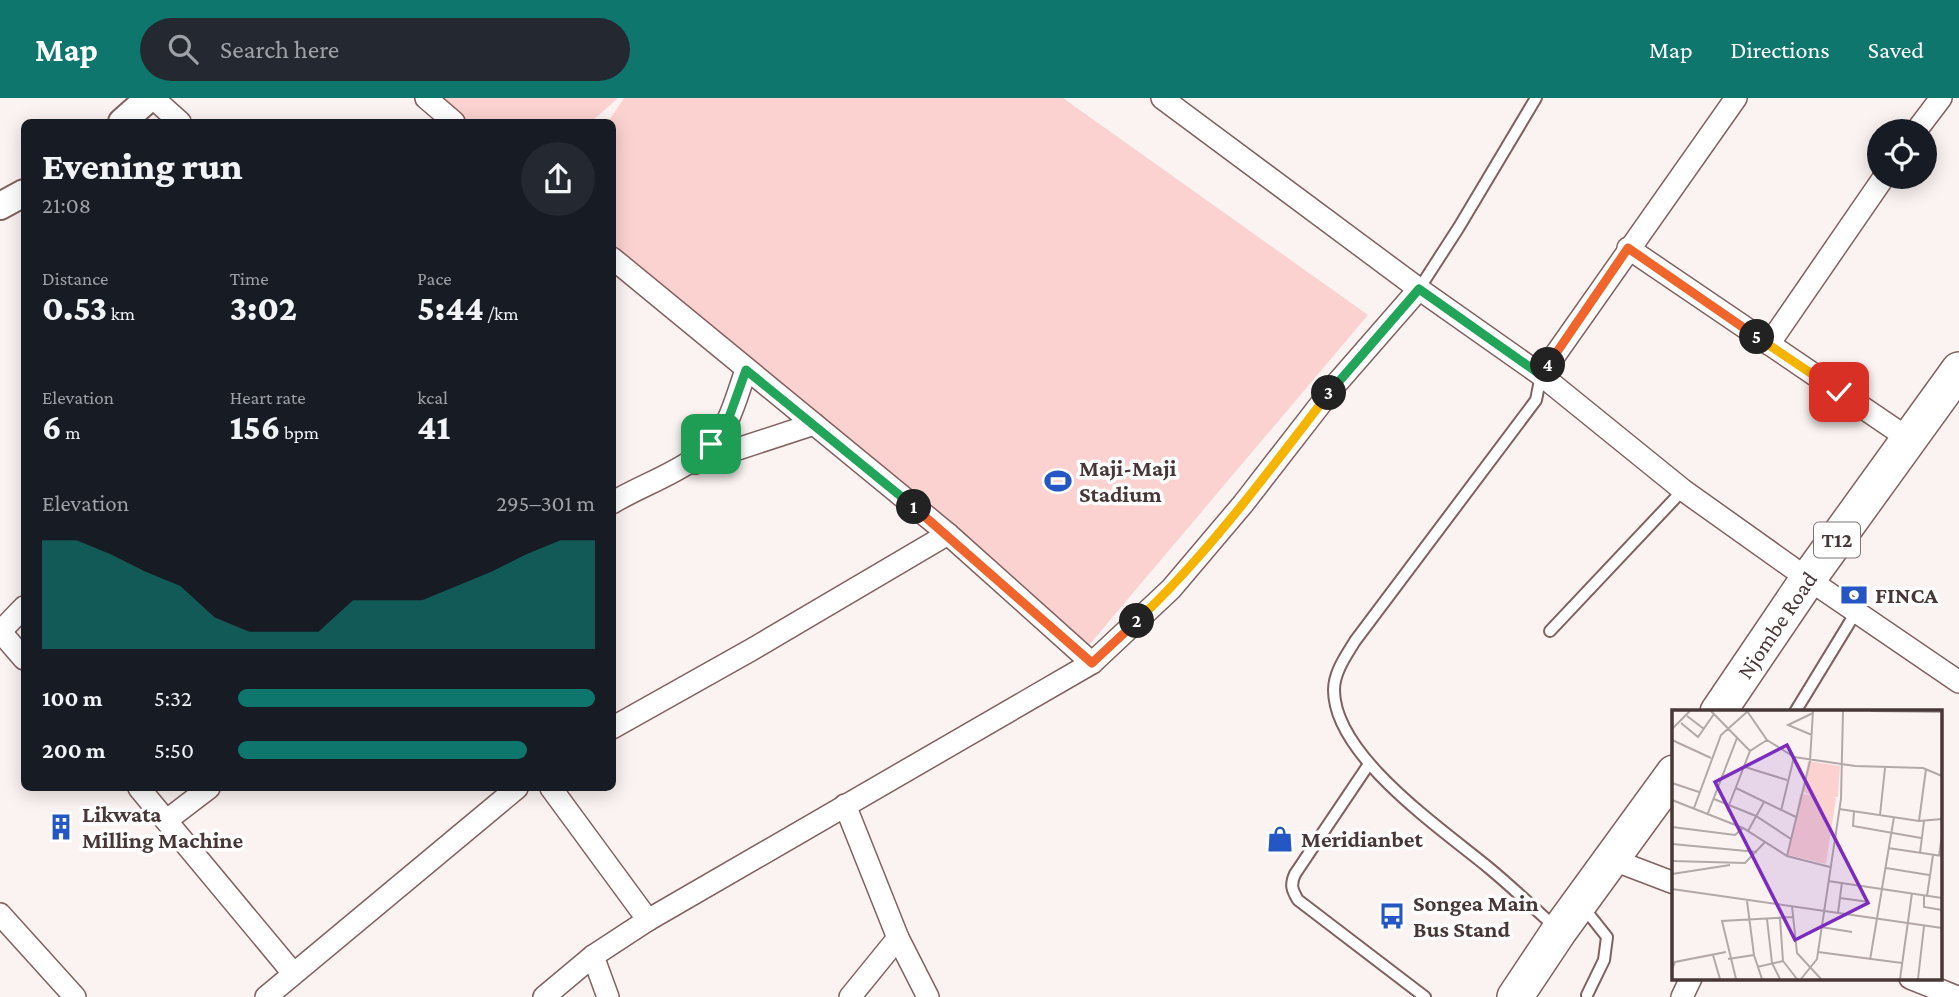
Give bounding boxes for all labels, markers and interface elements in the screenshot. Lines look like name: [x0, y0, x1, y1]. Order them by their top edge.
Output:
search box: [140, 18, 630, 81]
icon: search: [164, 30, 202, 68]
text: Map: [35, 31, 98, 68]
text: Search here: [220, 35, 339, 64]
text: Map: [1649, 36, 1693, 63]
text: Directions: [1731, 36, 1830, 63]
text: Saved: [1868, 36, 1924, 63]
map controls: [1867, 119, 1937, 189]
button: locate: [1867, 119, 1937, 189]
button: share: [521, 142, 595, 216]
text: Evening run: [42, 145, 243, 187]
text: 21:08: [42, 192, 91, 218]
text: Distance: [42, 268, 108, 289]
text: Time: [230, 268, 269, 289]
text: Pace: [417, 268, 452, 289]
text: 0.53: [42, 289, 107, 328]
text: 3:02: [230, 289, 297, 328]
text: 5:44: [417, 289, 484, 328]
text: km: [107, 303, 135, 324]
text: /km: [484, 303, 518, 324]
pin: 5: [1740, 320, 1774, 354]
text: 5: [1752, 326, 1761, 347]
pin: 4: [1530, 348, 1566, 382]
text: 4: [1542, 354, 1553, 375]
pin: [1809, 362, 1869, 422]
icon: check: [1820, 373, 1858, 411]
pin: 3: [1312, 376, 1346, 410]
text: 3: [1324, 382, 1333, 403]
text: Elevation: [42, 387, 114, 408]
text: Heart rate: [230, 387, 306, 408]
text: kcal: [417, 387, 448, 408]
text: 6: [42, 408, 62, 447]
text: 156: [230, 408, 280, 447]
text: 41: [417, 408, 450, 447]
pin: [681, 414, 741, 474]
text: m: [62, 422, 80, 443]
text: bpm: [280, 422, 319, 443]
icon: arrive: [692, 425, 730, 463]
place label: Maji-Maji Stadium: [1079, 455, 1177, 507]
sports icon: Maji-Maji Stadium: [1043, 466, 1073, 496]
text: Elevation: [42, 490, 129, 516]
text: 295–301 m: [496, 490, 595, 516]
pin: 1: [897, 490, 932, 524]
text: 1: [910, 496, 917, 517]
road number: T12: [1814, 522, 1860, 558]
street label: Njombe Road: [1731, 566, 1822, 683]
bank icon: FINCA: [1839, 580, 1869, 610]
place label: FINCA: [1875, 582, 1938, 608]
pin: 2: [1120, 603, 1154, 638]
text: 2: [1132, 610, 1141, 631]
text: 100 m: [42, 685, 102, 711]
text: 5:32: [154, 685, 192, 711]
inset map: [1672, 710, 1941, 979]
text: 200 m: [42, 737, 106, 763]
text: 5:50: [154, 737, 194, 763]
place label: Likwata Milling Machine: [82, 801, 244, 853]
building icon: Likwata Milling Machine: [46, 812, 76, 842]
shop icon: Meridianbet: [1265, 824, 1295, 854]
place label: Meridianbet: [1301, 826, 1423, 852]
place label: Songea Main Bus Stand: [1413, 890, 1539, 942]
bus stop icon: Songea Main Bus Stand: [1377, 901, 1407, 931]

